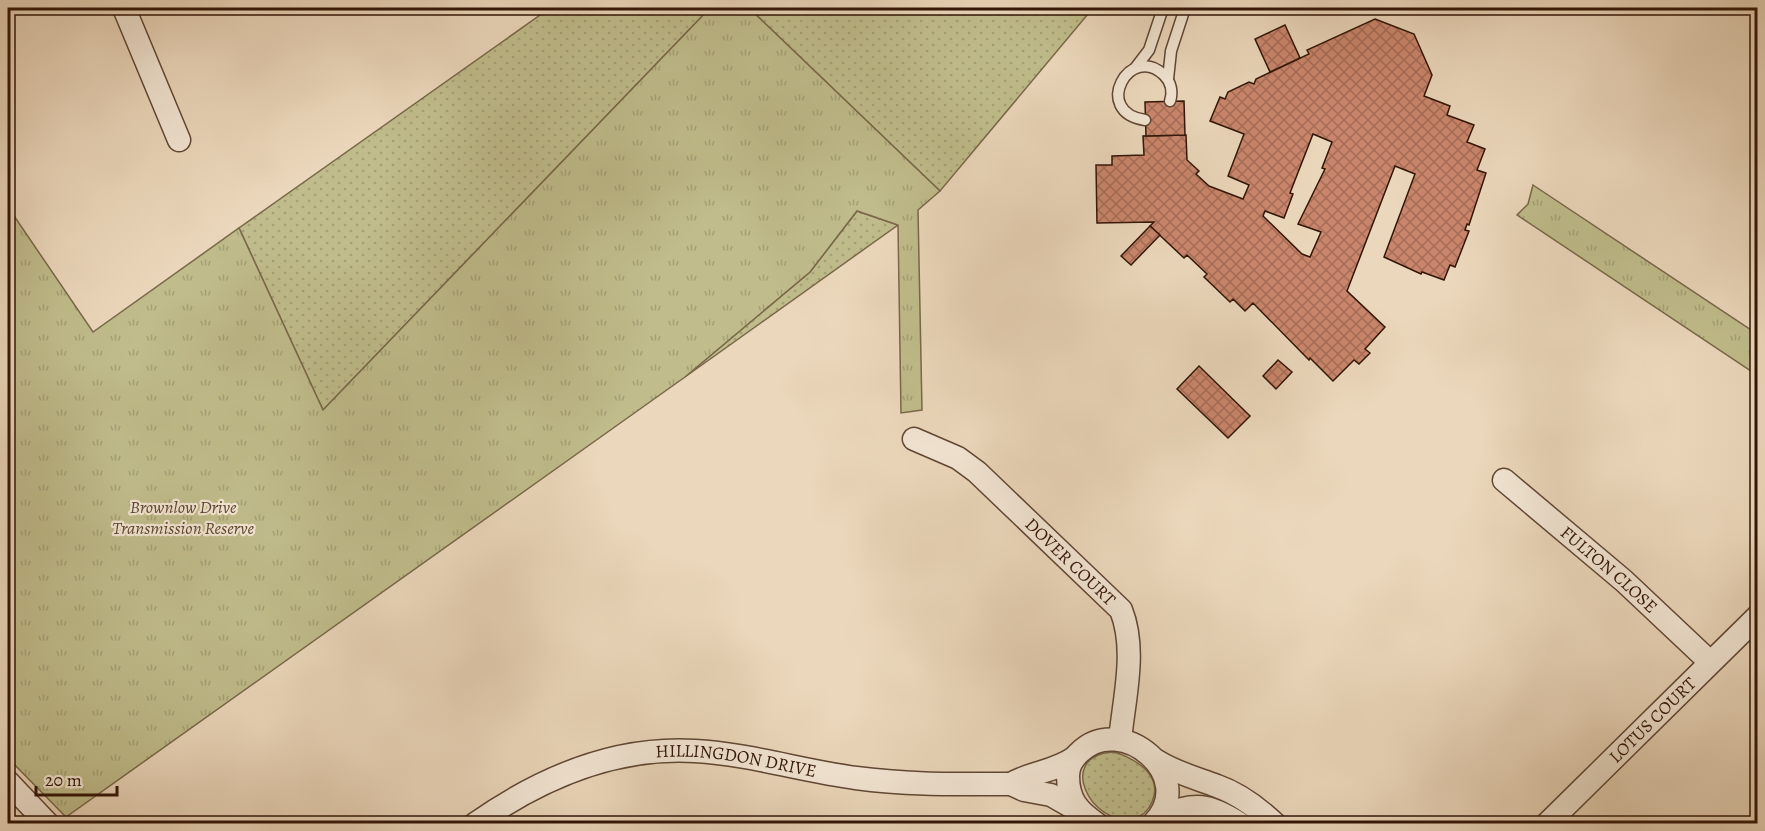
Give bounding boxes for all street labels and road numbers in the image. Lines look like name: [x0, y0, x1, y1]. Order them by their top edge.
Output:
street label: DOVER COURT: [1020, 512, 1121, 611]
street label: FULTON CLOSE: [1555, 521, 1663, 618]
street label: LOTUS COURT: [1604, 672, 1701, 768]
street label: HILLINGDON DRIVE: [655, 738, 819, 783]

